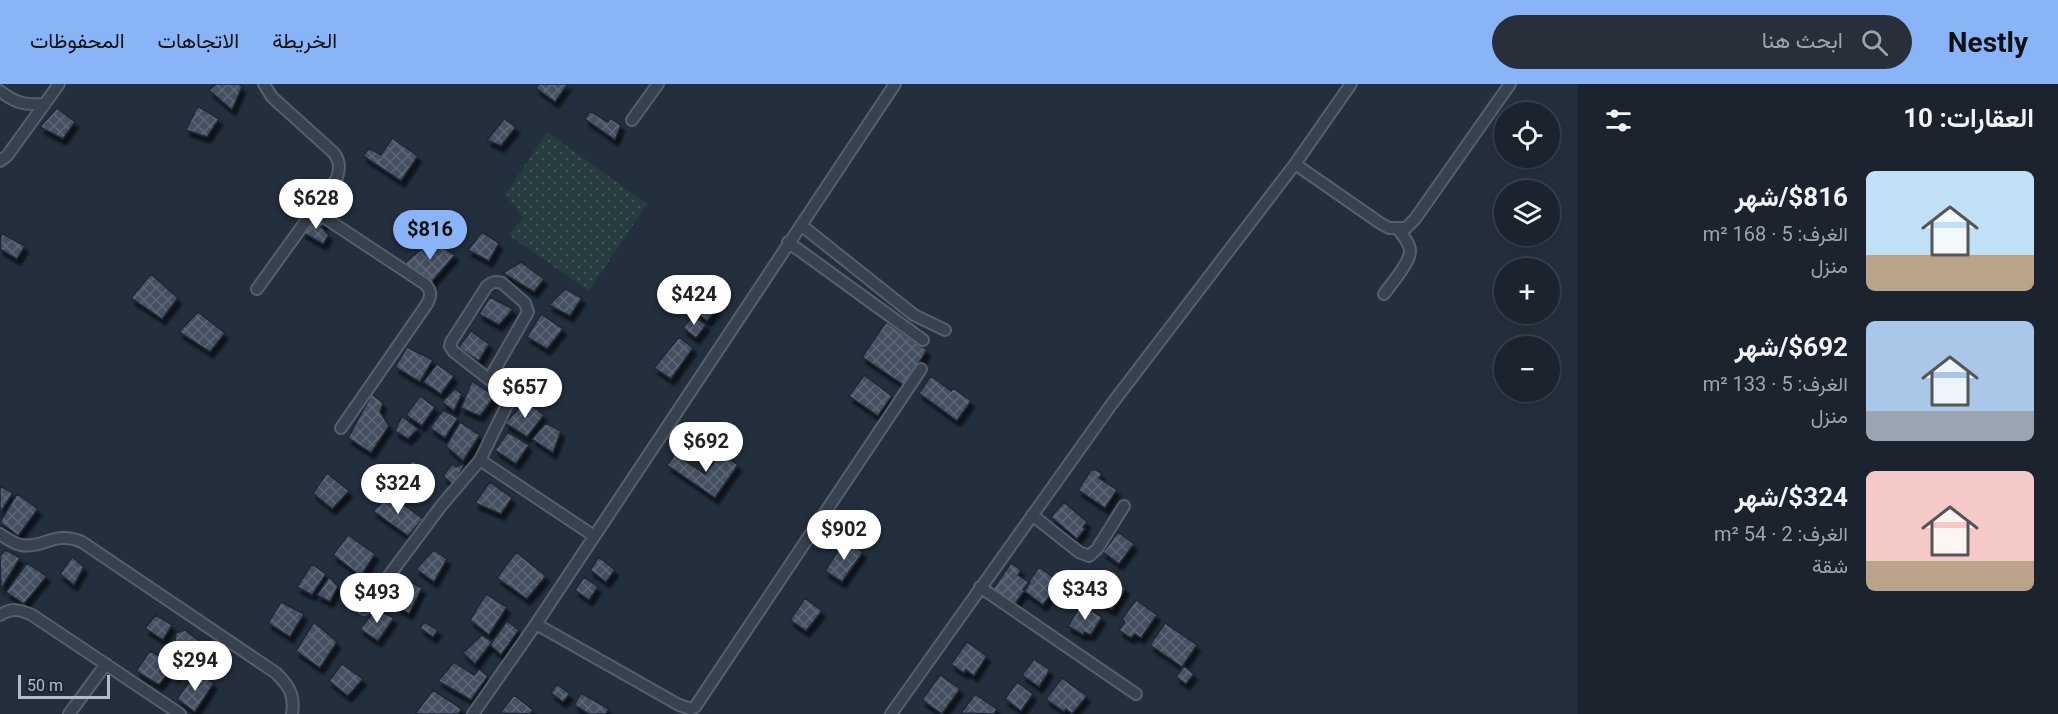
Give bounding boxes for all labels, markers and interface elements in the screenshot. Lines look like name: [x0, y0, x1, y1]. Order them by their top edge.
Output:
search box: [1492, 15, 1912, 69]
icon: search: [1858, 26, 1891, 59]
text: Nestly: [1948, 26, 2028, 59]
text: ابحث هنا: [1762, 28, 1843, 53]
text: المحفوظات: [30, 29, 125, 53]
text: الاتجاهات: [158, 29, 239, 53]
text: الخريطة: [272, 29, 337, 53]
map controls: [1494, 102, 1560, 402]
button: locate: [1494, 102, 1560, 168]
text: العقارات: 10: [1903, 103, 2034, 133]
icon: filters: [1602, 104, 1635, 137]
pin: $628: [280, 179, 352, 230]
button: layers: [1494, 180, 1560, 246]
text: $816/شهر: [1735, 182, 1848, 212]
text: $628: [293, 186, 339, 210]
icon: home: [1914, 195, 1986, 267]
pin: $816: [394, 210, 466, 261]
text: $816: [407, 217, 453, 241]
text: الغرف: 5 · 168 m²: [1703, 222, 1848, 246]
text: منزل: [1811, 254, 1848, 278]
button: +: [1494, 258, 1560, 324]
pin: $424: [658, 275, 730, 326]
text: $424: [671, 282, 717, 306]
text: $692/شهر: [1735, 332, 1848, 362]
button: −: [1494, 336, 1560, 402]
icon: home: [1914, 345, 1986, 417]
pin: $657: [489, 368, 561, 419]
text: الغرف: 5 · 133 m²: [1703, 372, 1848, 396]
text: $657: [502, 375, 548, 399]
text: منزل: [1811, 404, 1848, 428]
pin: $692: [670, 422, 742, 473]
text: $692: [683, 429, 729, 453]
pin: $324: [362, 464, 434, 515]
text: $324: [375, 471, 421, 495]
text: $324/شهر: [1735, 482, 1848, 512]
icon: home: [1914, 495, 1986, 567]
pin: $902: [808, 510, 880, 561]
text: $902: [821, 517, 867, 541]
text: الغرف: 2 · 54 m²: [1714, 522, 1848, 546]
text: شقة: [1812, 554, 1848, 578]
pin: $343: [1049, 570, 1121, 621]
pin: $493: [341, 573, 413, 624]
text: $343: [1062, 577, 1108, 601]
text: $493: [354, 580, 400, 604]
pin: $294: [159, 641, 231, 692]
text: $294: [172, 648, 218, 672]
scale bar: [18, 672, 110, 700]
text: 50 m: [27, 676, 63, 695]

